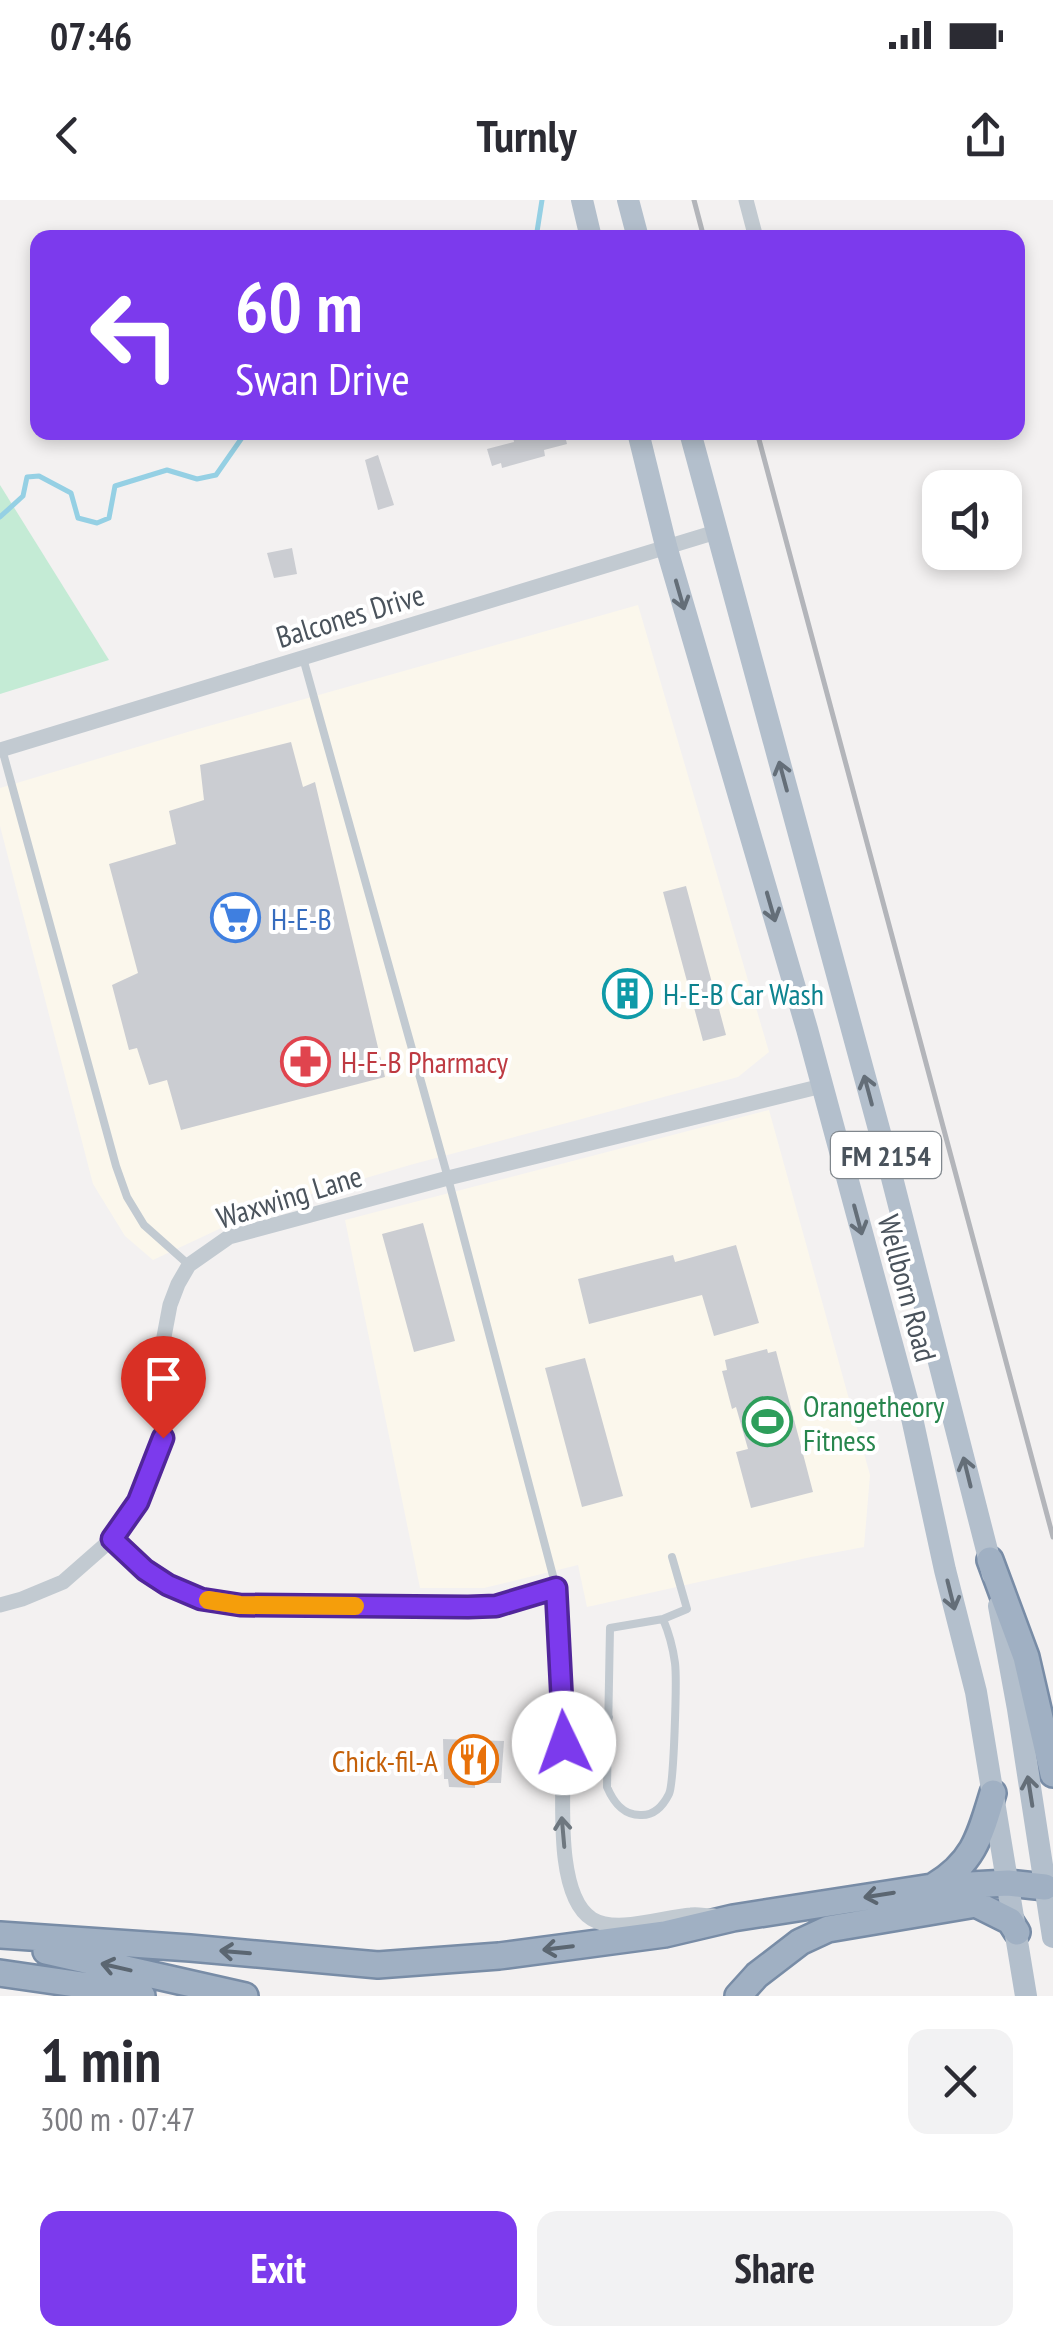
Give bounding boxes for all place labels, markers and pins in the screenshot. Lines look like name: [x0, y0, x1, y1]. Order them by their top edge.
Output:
supermarket icon: H-E-B: [210, 892, 262, 944]
place label: H-E-B: [271, 899, 332, 938]
building icon: H-E-B Car Wash: [602, 967, 654, 1019]
place label: H-E-B Car Wash: [663, 974, 824, 1013]
pharmacy icon: H-E-B Pharmacy: [280, 1035, 332, 1087]
place label: H-E-B Pharmacy: [341, 1042, 509, 1081]
pin: [121, 1336, 206, 1439]
place label: Orangetheory Fitness: [803, 1386, 945, 1459]
sports icon: Orangetheory Fitness: [742, 1396, 794, 1448]
restaurant icon: Chick-fil-A: [447, 1734, 499, 1786]
place label: Chick-fil-A: [332, 1741, 439, 1780]

